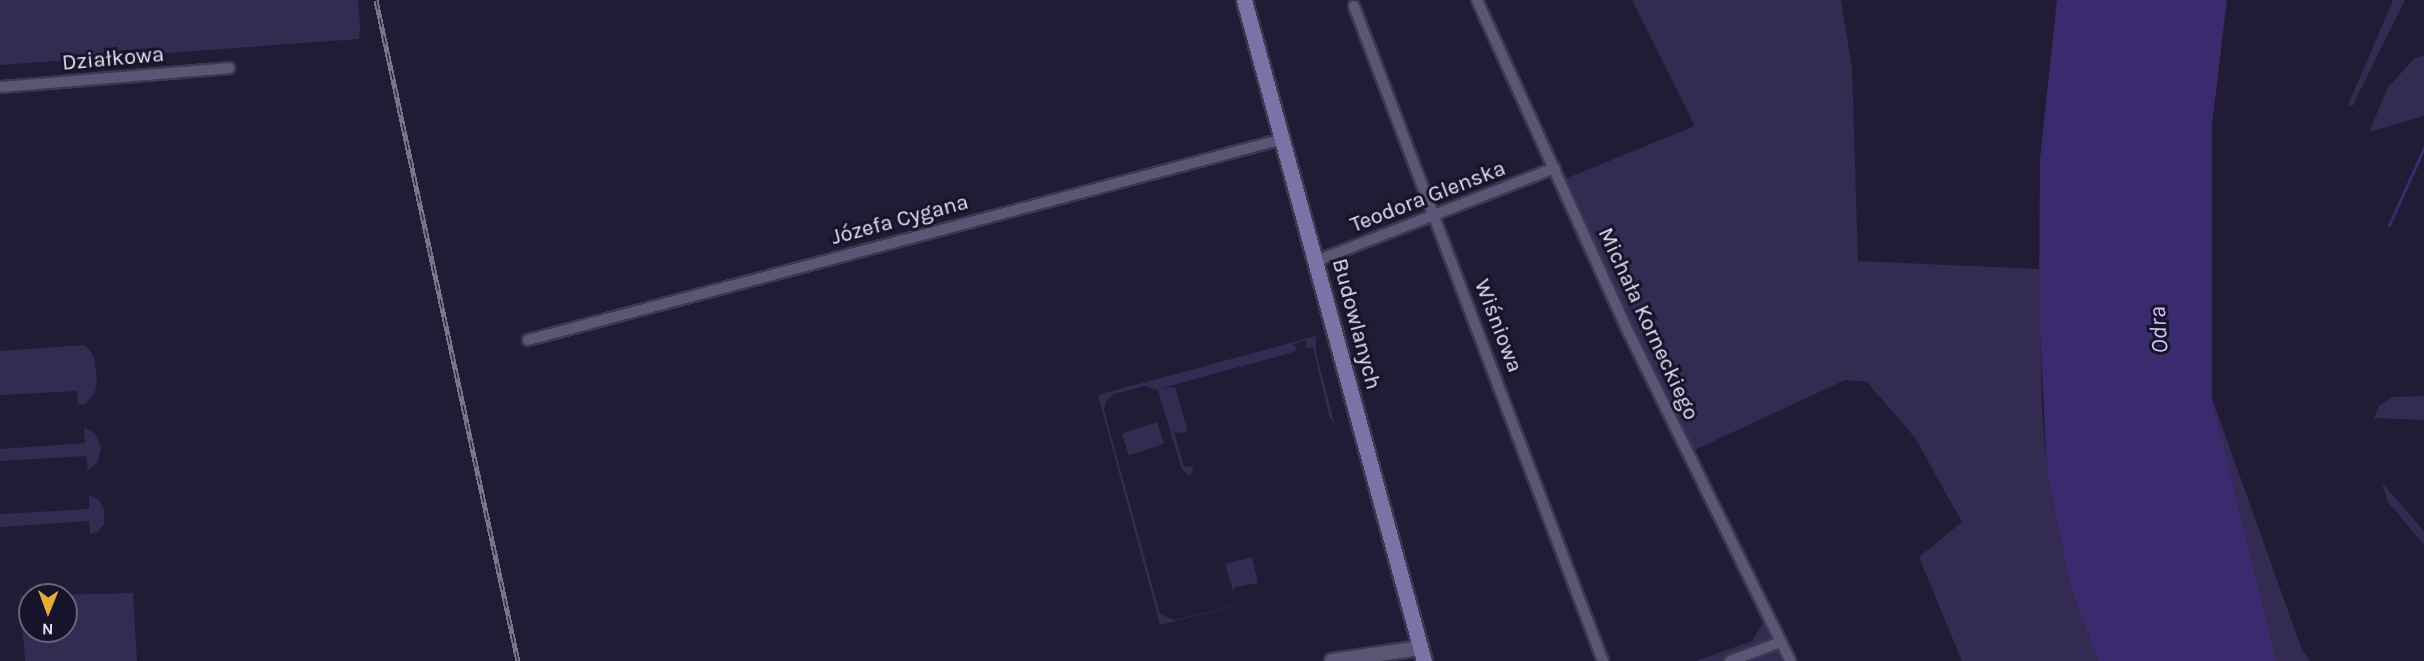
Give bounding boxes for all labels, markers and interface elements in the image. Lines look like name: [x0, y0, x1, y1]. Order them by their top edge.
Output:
street label: Działkowa: [61, 41, 165, 77]
street label: Teodora Glenska: [1347, 155, 1509, 239]
street label: Józefa Cygana: [828, 189, 972, 251]
street label: Michała Korneckiego: [1592, 224, 1704, 424]
street label: Budowlanych: [1326, 256, 1386, 392]
street label: Wiśniowa: [1468, 276, 1528, 376]
water label: Odra: [2143, 305, 2175, 355]
north arrow: [18, 583, 78, 643]
text: N: [42, 620, 54, 639]

